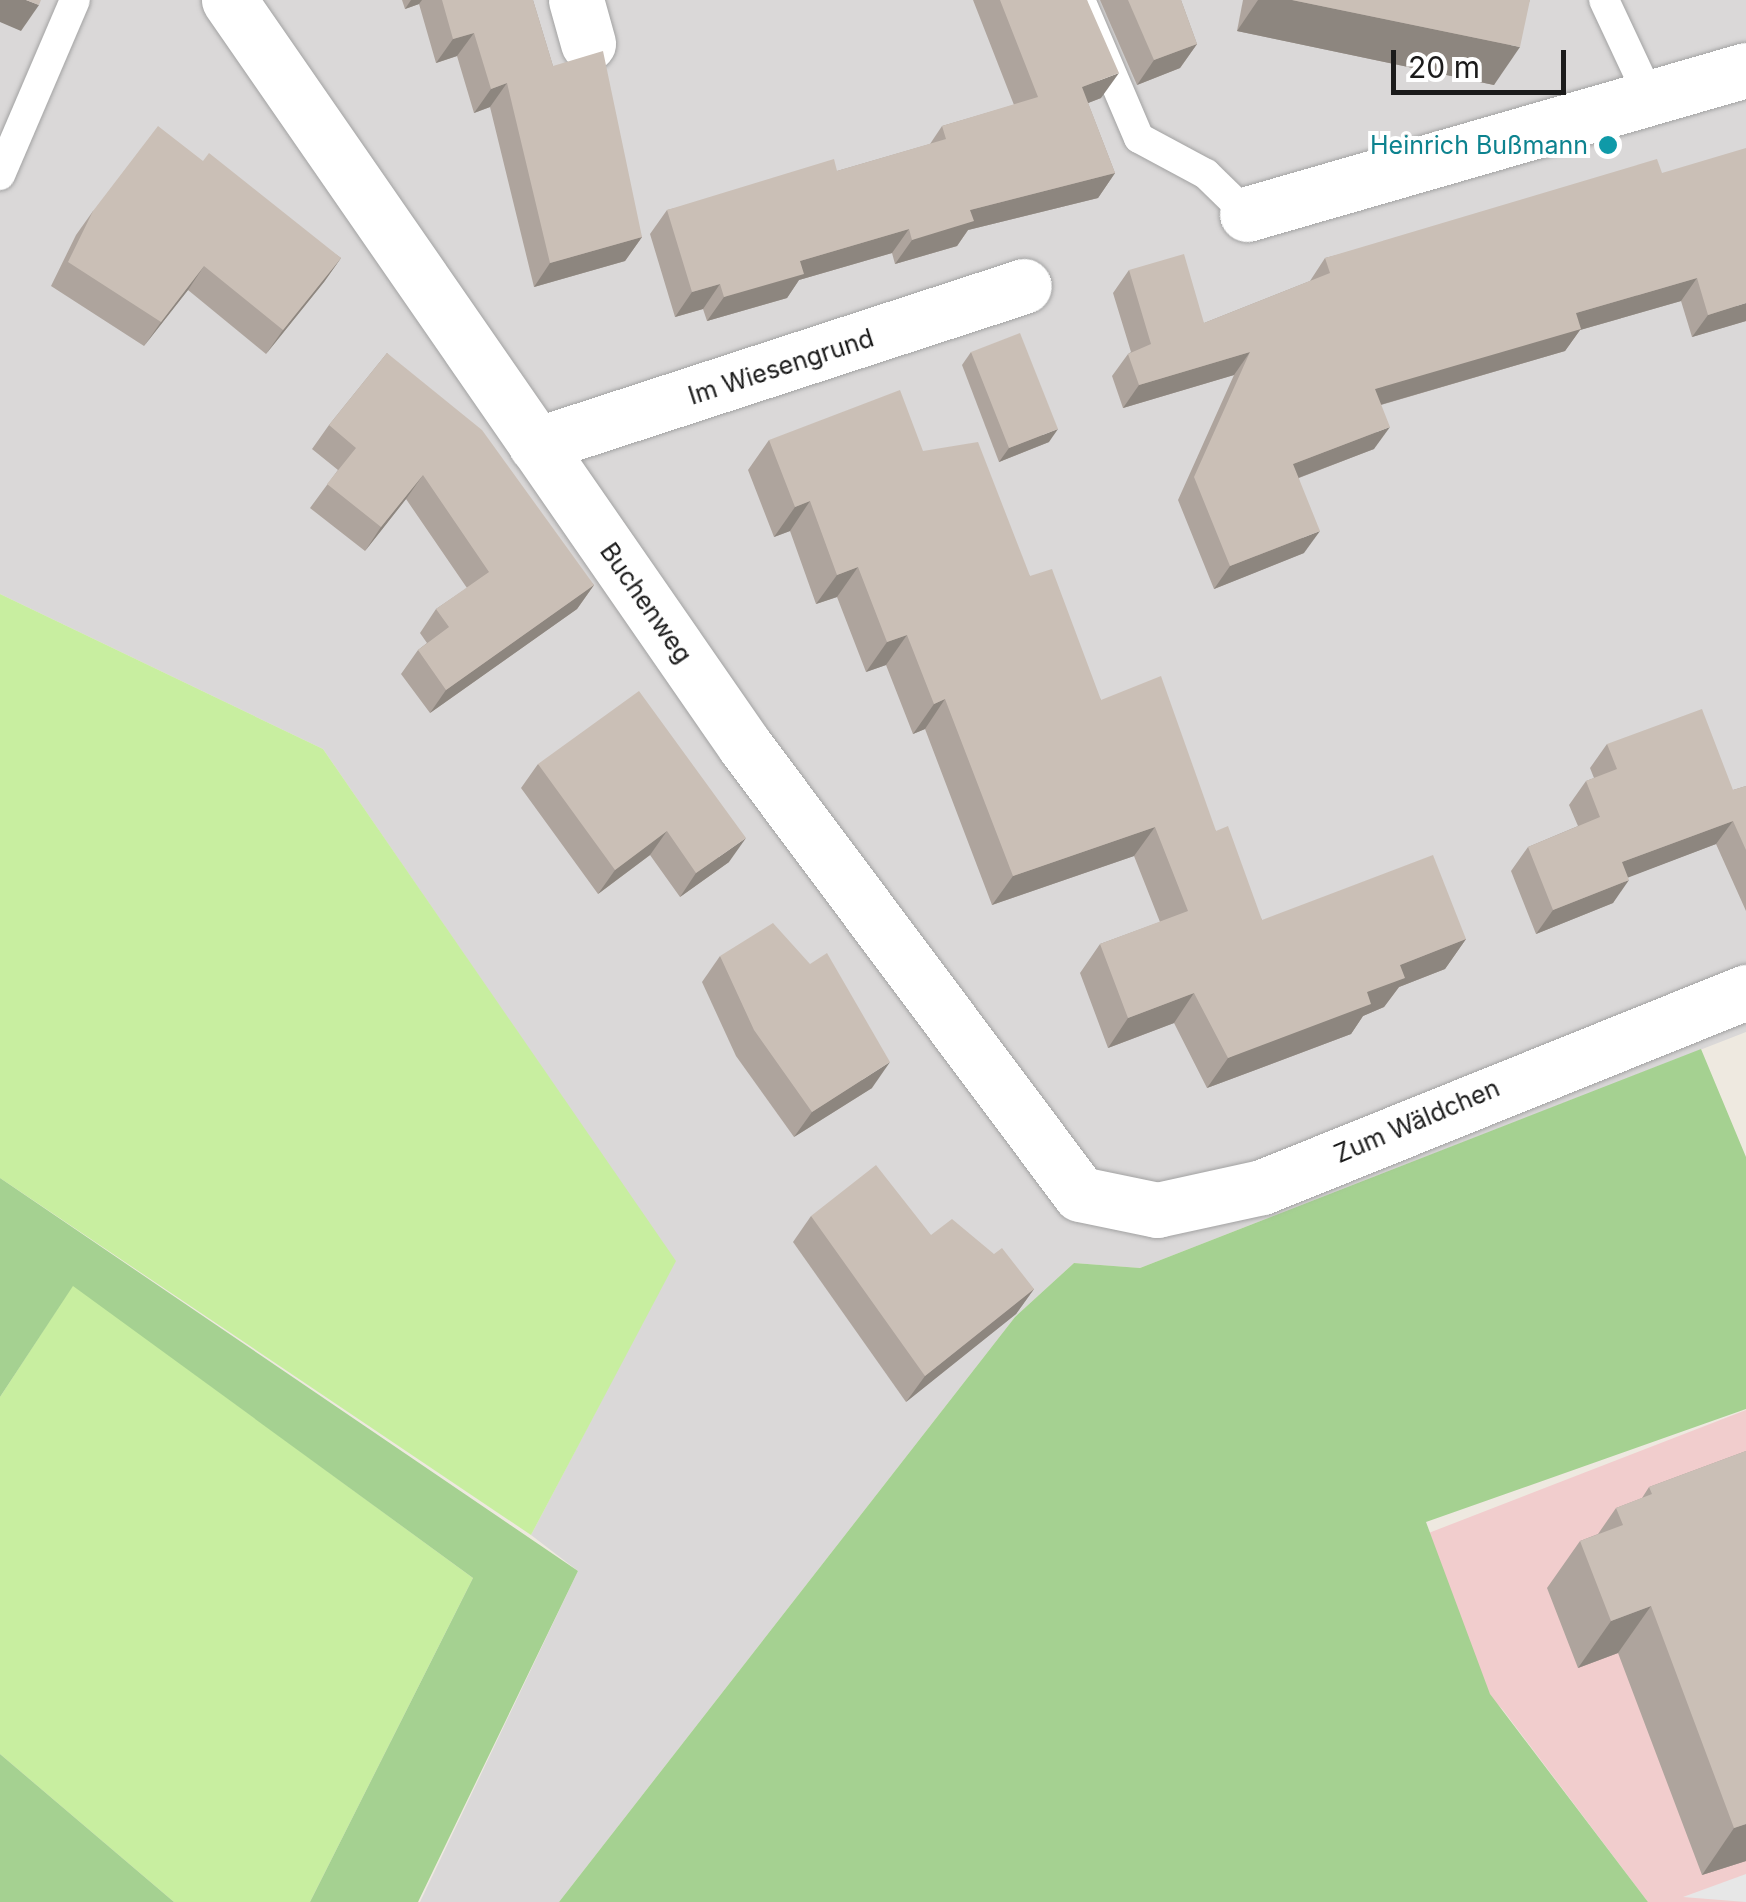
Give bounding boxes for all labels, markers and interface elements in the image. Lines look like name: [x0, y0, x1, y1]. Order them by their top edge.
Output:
scale bar: [1396, 30, 1571, 92]
text: 20 m: [1408, 49, 1480, 85]
place label: Heinrich Bußmann: [1370, 130, 1588, 160]
marker: Heinrich Bußmann: [1597, 134, 1619, 156]
street label: Im Wiesengrund: [685, 323, 877, 411]
street label: Buchenweg: [594, 537, 698, 669]
street label: Zum Wäldchen: [1330, 1073, 1504, 1169]

